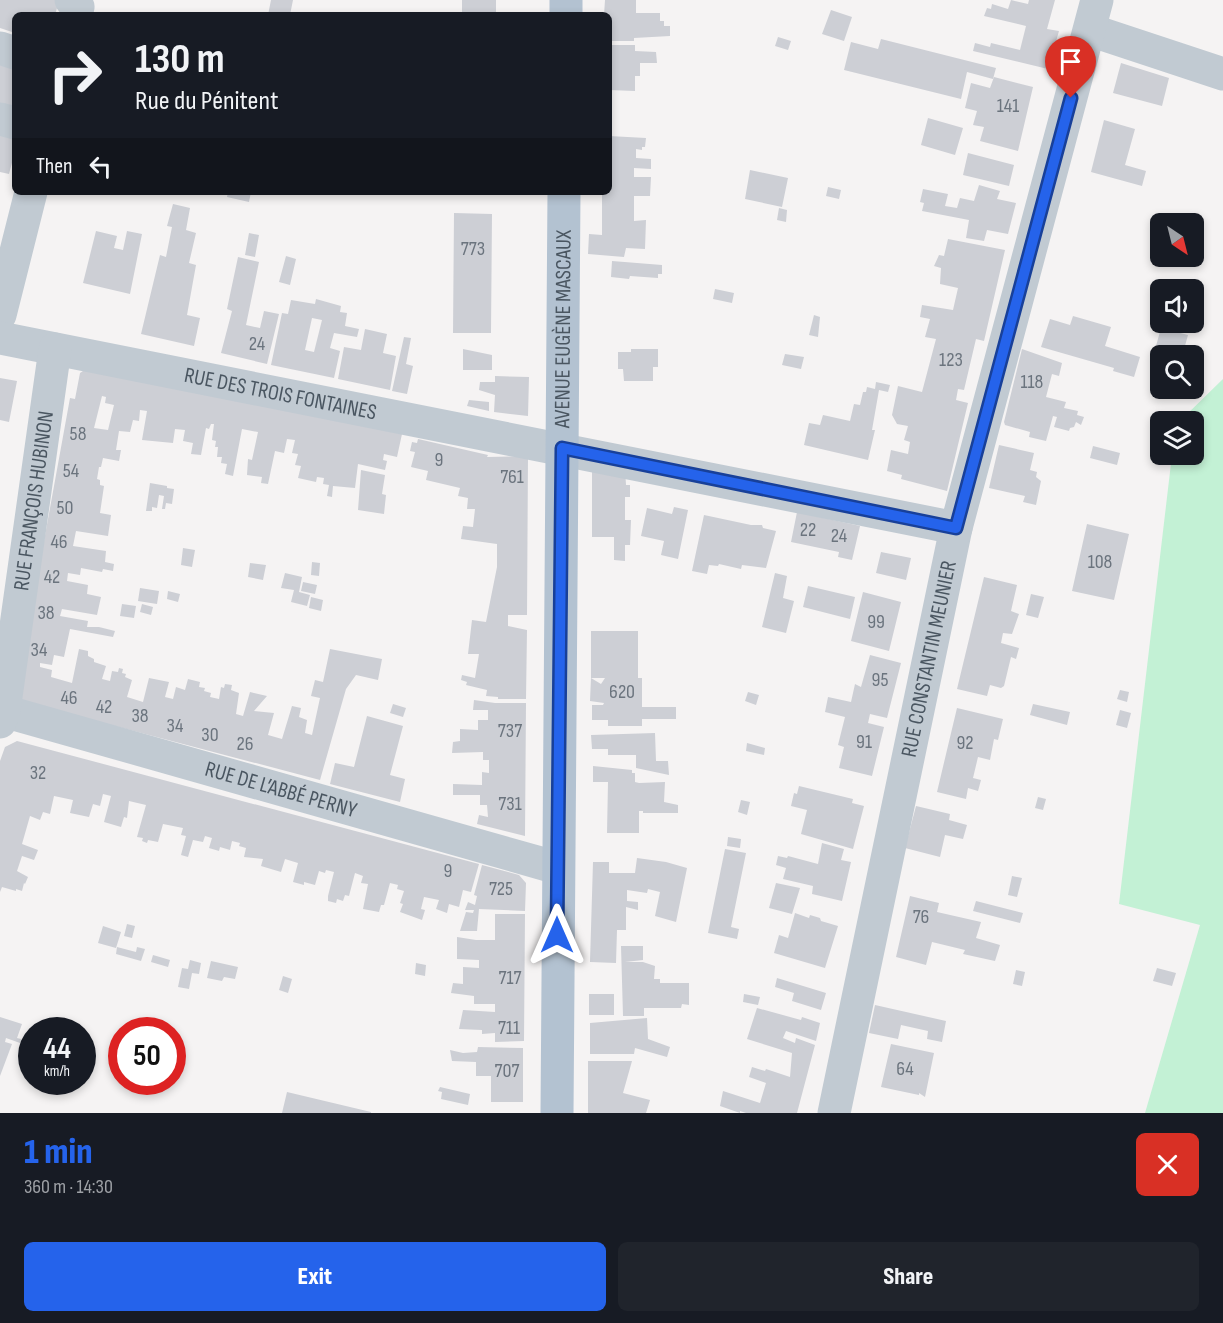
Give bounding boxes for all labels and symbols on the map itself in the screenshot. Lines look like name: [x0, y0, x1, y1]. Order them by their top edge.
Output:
pin: [1045, 36, 1096, 98]
house number: 141: [997, 94, 1019, 118]
north arrow: [1150, 213, 1204, 267]
street label: AVENUE EUGÈNE MASCAUX: [549, 229, 577, 429]
house number: 773: [461, 237, 485, 261]
house number: 24: [249, 332, 265, 356]
house number: 123: [939, 348, 963, 372]
street label: RUE DES TROIS FONTAINES: [182, 361, 379, 426]
house number: 118: [1021, 370, 1043, 394]
street label: RUE FRANÇOIS HUBINON: [8, 409, 60, 592]
house number: 58: [70, 422, 86, 446]
house number: 9: [435, 448, 443, 472]
house number: 54: [63, 459, 79, 483]
house number: 761: [500, 465, 524, 489]
house number: 50: [57, 496, 73, 520]
house number: 22: [800, 518, 816, 542]
house number: 24: [831, 524, 847, 548]
house number: 46: [50, 530, 68, 554]
house number: 108: [1088, 550, 1112, 574]
street label: RUE CONSTANTIN MEUNIER: [895, 558, 962, 760]
house number: 42: [44, 565, 60, 589]
house number: 38: [37, 601, 55, 625]
house number: 99: [867, 610, 885, 634]
house number: 34: [31, 638, 47, 662]
house number: 95: [872, 668, 888, 692]
house number: 620: [609, 680, 635, 704]
house number: 46: [60, 686, 78, 710]
house number: 42: [96, 695, 112, 719]
house number: 38: [131, 704, 149, 728]
house number: 34: [167, 714, 183, 738]
house number: 737: [498, 719, 522, 743]
house number: 30: [201, 723, 219, 747]
house number: 91: [856, 730, 872, 754]
house number: 92: [956, 731, 974, 755]
house number: 26: [237, 732, 254, 756]
street label: RUE DE L’ABBÉ PERNY: [202, 755, 360, 824]
house number: 32: [30, 761, 46, 785]
house number: 731: [498, 792, 522, 816]
house number: 9: [444, 859, 452, 883]
house number: 725: [489, 877, 513, 901]
position arrow: [525, 903, 589, 967]
house number: 76: [913, 905, 929, 929]
house number: 717: [498, 966, 522, 990]
house number: 711: [498, 1016, 520, 1040]
speed limit sign: 50: [108, 1017, 186, 1095]
house number: 64: [896, 1057, 914, 1081]
house number: 707: [495, 1059, 519, 1083]

